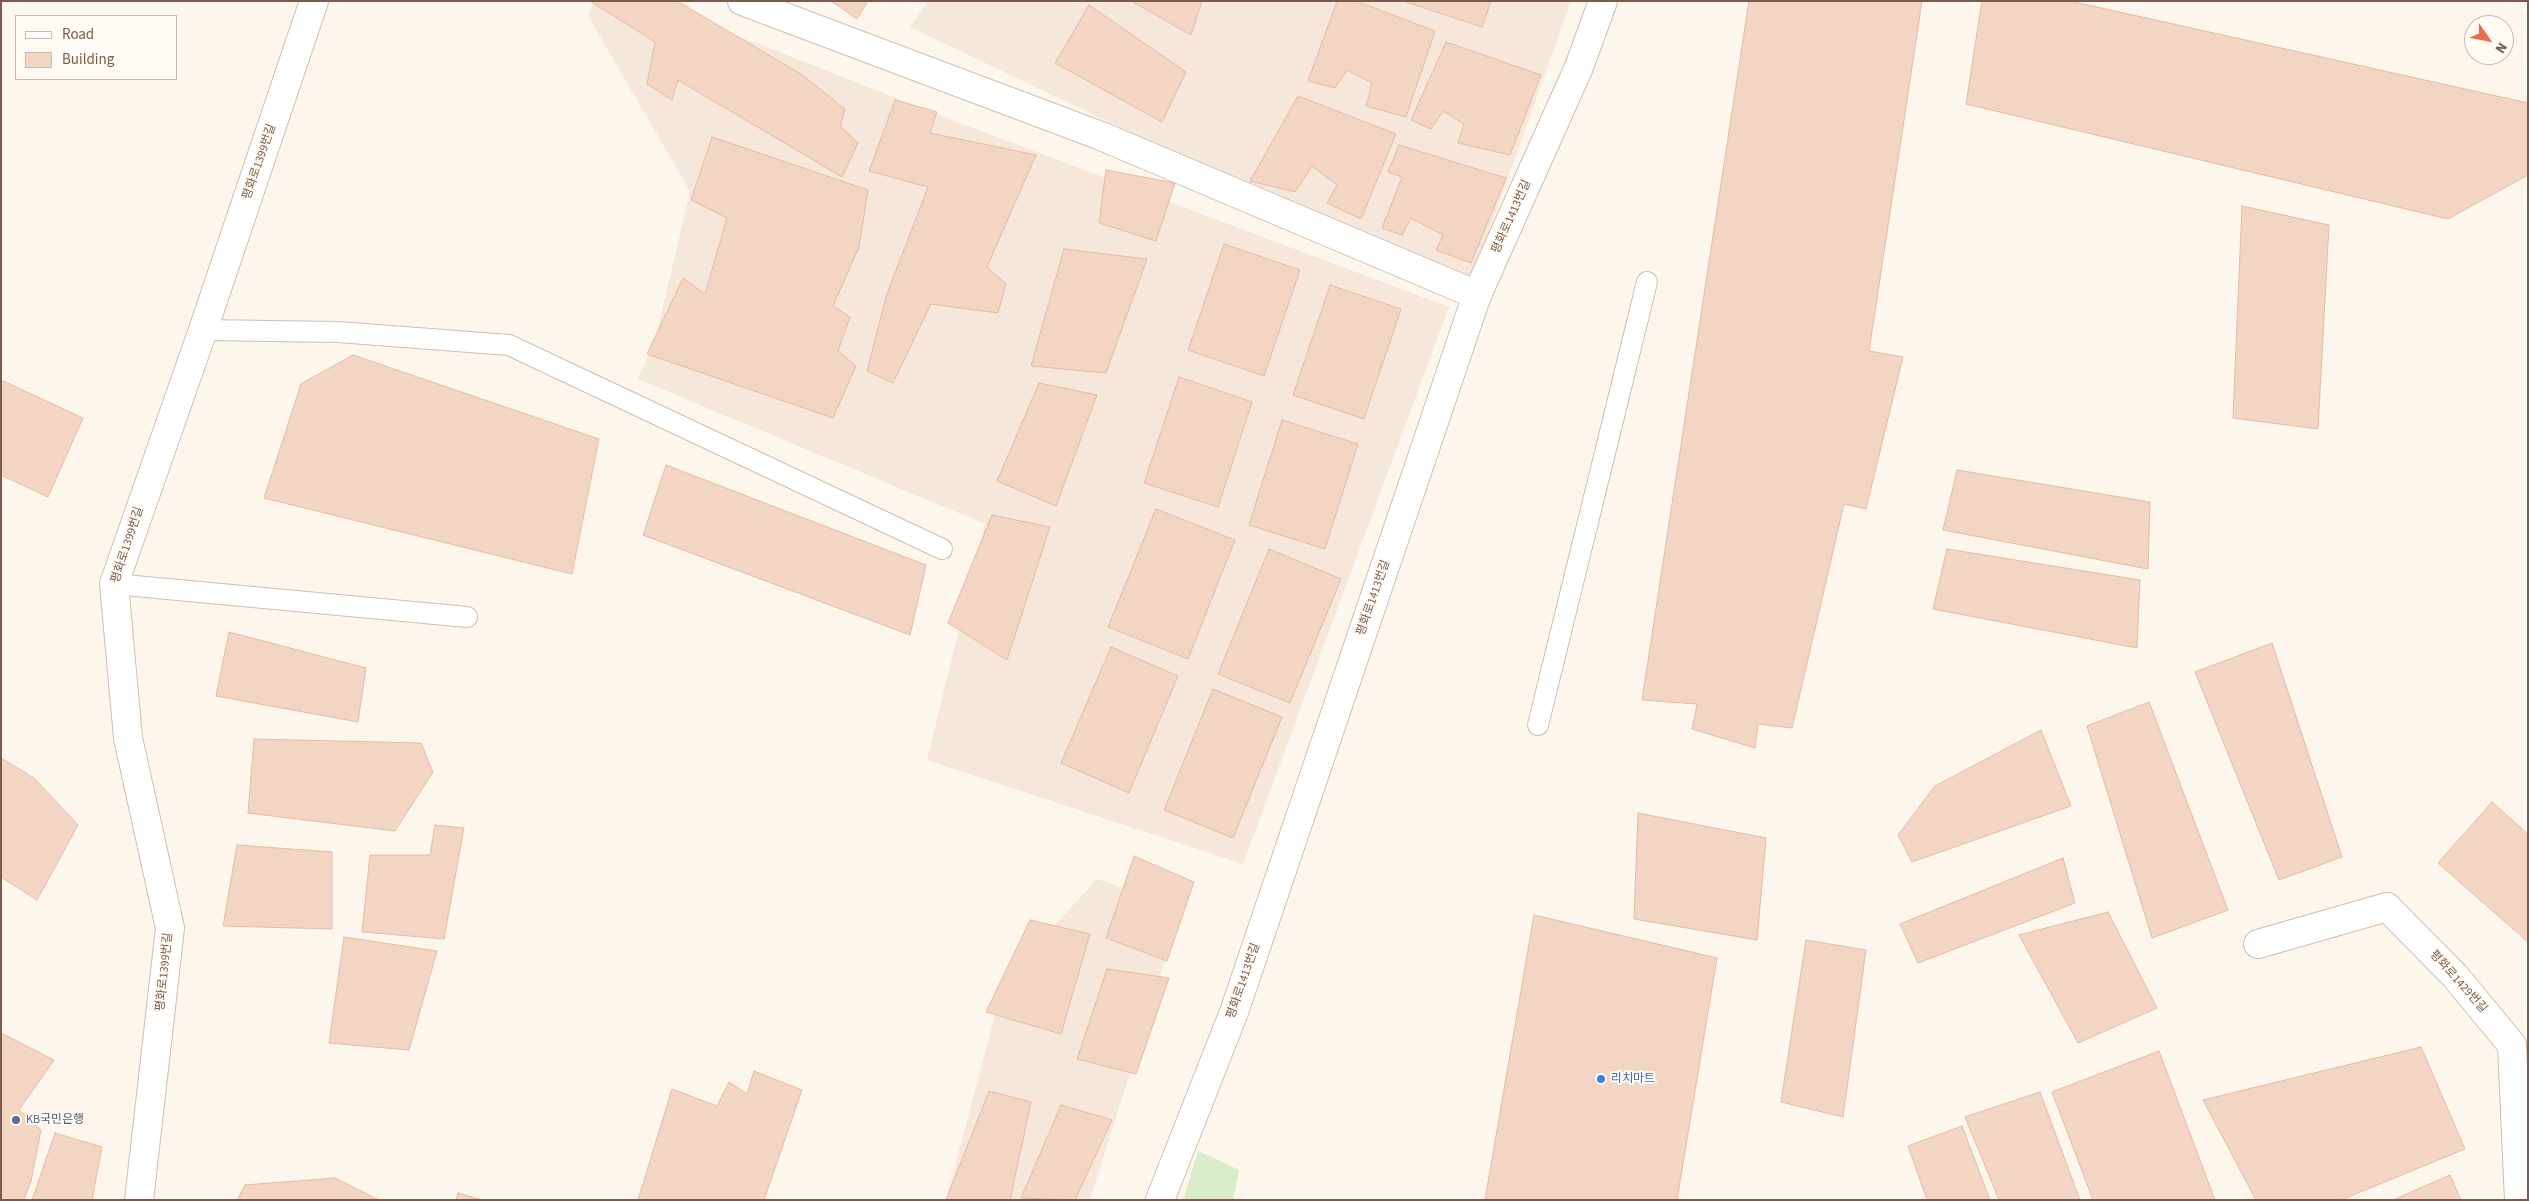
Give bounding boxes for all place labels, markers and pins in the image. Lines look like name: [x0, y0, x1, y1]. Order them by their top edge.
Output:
place label: 리치마트: [1611, 1072, 1655, 1086]
marker: 리치마트: [1595, 1073, 1607, 1085]
place label: KB국민은행: [26, 1113, 84, 1127]
marker: KB국민은행: [10, 1114, 22, 1126]

